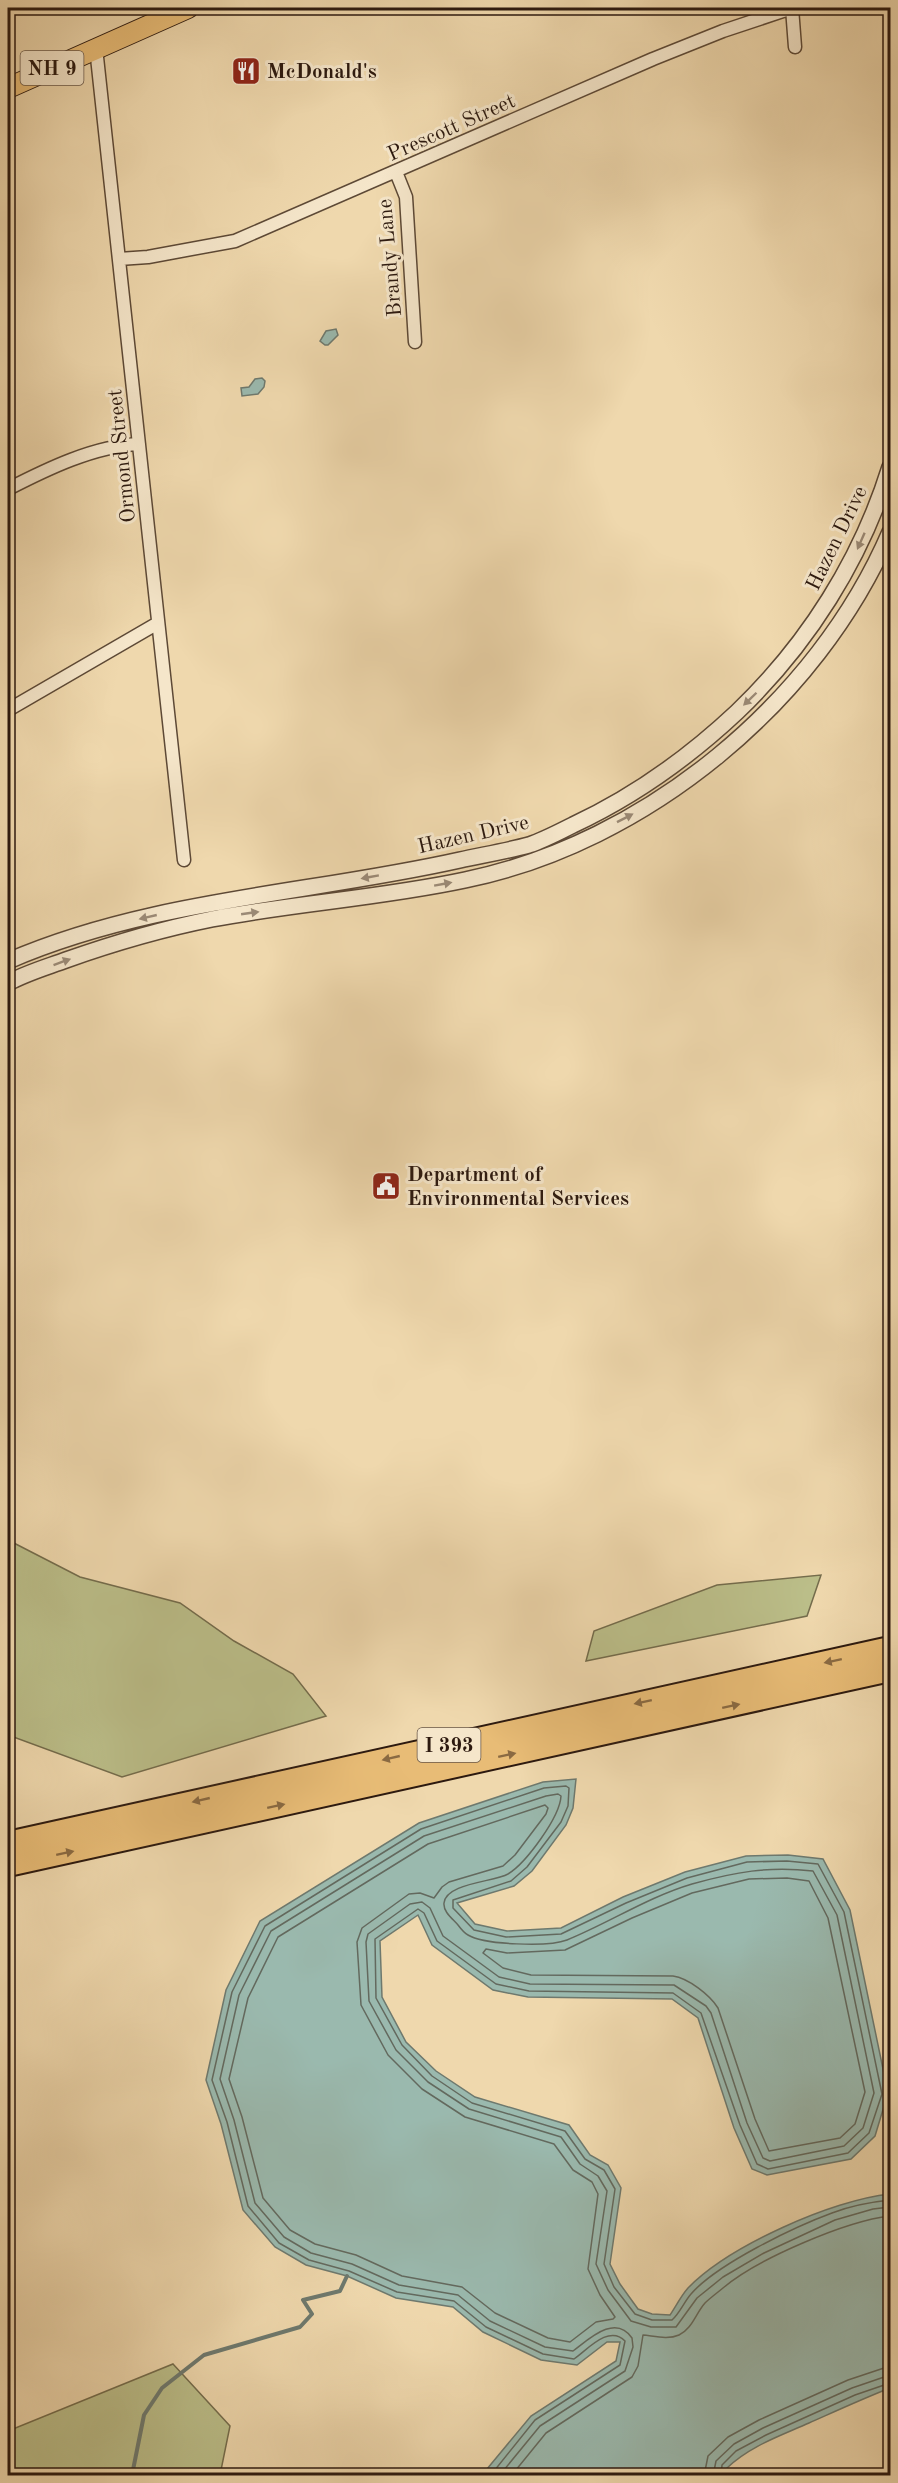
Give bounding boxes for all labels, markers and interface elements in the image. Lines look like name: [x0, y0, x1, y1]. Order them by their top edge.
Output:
road number: NH 9: [20, 51, 84, 85]
restaurant icon: McDonald's: [230, 55, 262, 87]
place label: McDonald's: [267, 62, 377, 83]
street label: Prescott Street: [385, 91, 519, 166]
street label: Brandy Lane: [375, 198, 406, 318]
street label: Ormond Street: [105, 388, 140, 524]
street label: Hazen Drive: [803, 483, 872, 594]
one-way arrow: [856, 532, 866, 550]
one-way arrow: [743, 692, 757, 706]
street label: Hazen Drive: [416, 812, 531, 858]
one-way arrow: [617, 813, 634, 823]
one-way arrow: [361, 873, 380, 882]
one-way arrow: [434, 879, 453, 888]
one-way arrow: [241, 909, 260, 918]
one-way arrow: [139, 912, 158, 922]
one-way arrow: [53, 956, 71, 966]
place label: Department of Environmental Services: [407, 1165, 629, 1210]
public building icon: Department of Environmental Services: [370, 1170, 402, 1202]
one-way arrow: [824, 1656, 843, 1666]
one-way arrow: [634, 1698, 652, 1708]
one-way arrow: [721, 1700, 740, 1710]
road number: I 393: [418, 1728, 480, 1762]
one-way arrow: [498, 1750, 517, 1759]
one-way arrow: [381, 1754, 400, 1763]
one-way arrow: [191, 1796, 210, 1806]
one-way arrow: [266, 1801, 285, 1810]
one-way arrow: [55, 1847, 74, 1857]

